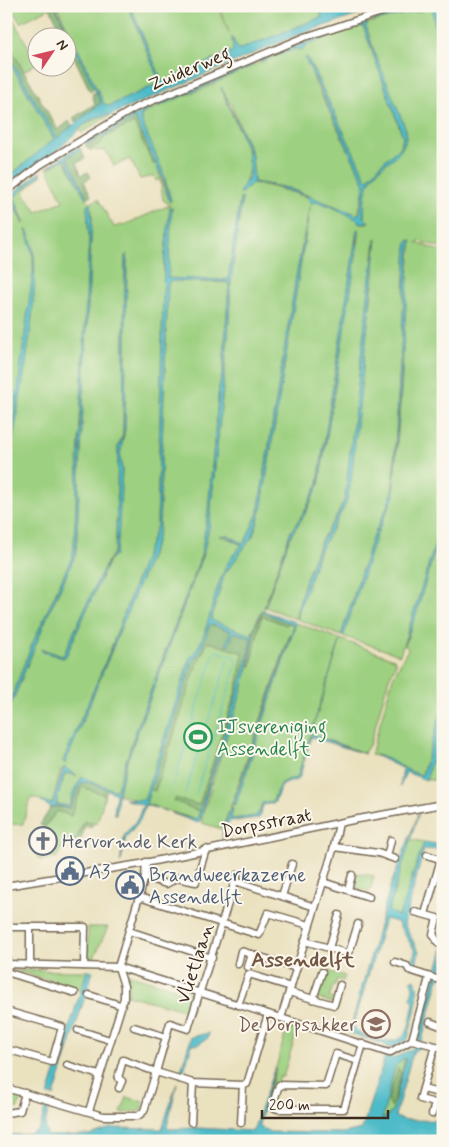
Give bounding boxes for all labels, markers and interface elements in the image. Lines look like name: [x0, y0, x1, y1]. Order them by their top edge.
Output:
north arrow: [28, 28, 78, 78]
text: N: [52, 36, 72, 54]
street label: Zuiderweg: [145, 41, 236, 101]
place label: IJsvereniging Assendelft: [217, 715, 327, 762]
sports icon: IJsvereniging Assendelft: [183, 722, 213, 752]
street label: Dorpsstraat: [219, 802, 314, 844]
church icon: Hervormde Kerk: [28, 826, 58, 856]
place label: Hervormde Kerk: [62, 830, 197, 855]
public building icon: A3: [55, 856, 85, 886]
place label: A3: [89, 860, 110, 885]
place label: Brandweerkazerne Assendelft: [149, 863, 306, 910]
public building icon: Brandweerkazerne Assendelft: [115, 870, 145, 900]
street label: Vlietlaan: [171, 920, 220, 1007]
district label: Assendelft: [251, 946, 355, 974]
school or university icon: De Dorpsakker: [361, 1009, 391, 1039]
place label: De Dorpsakker: [238, 1013, 357, 1038]
scale bar: [262, 1087, 388, 1119]
text: 200 m: [269, 1096, 310, 1116]

